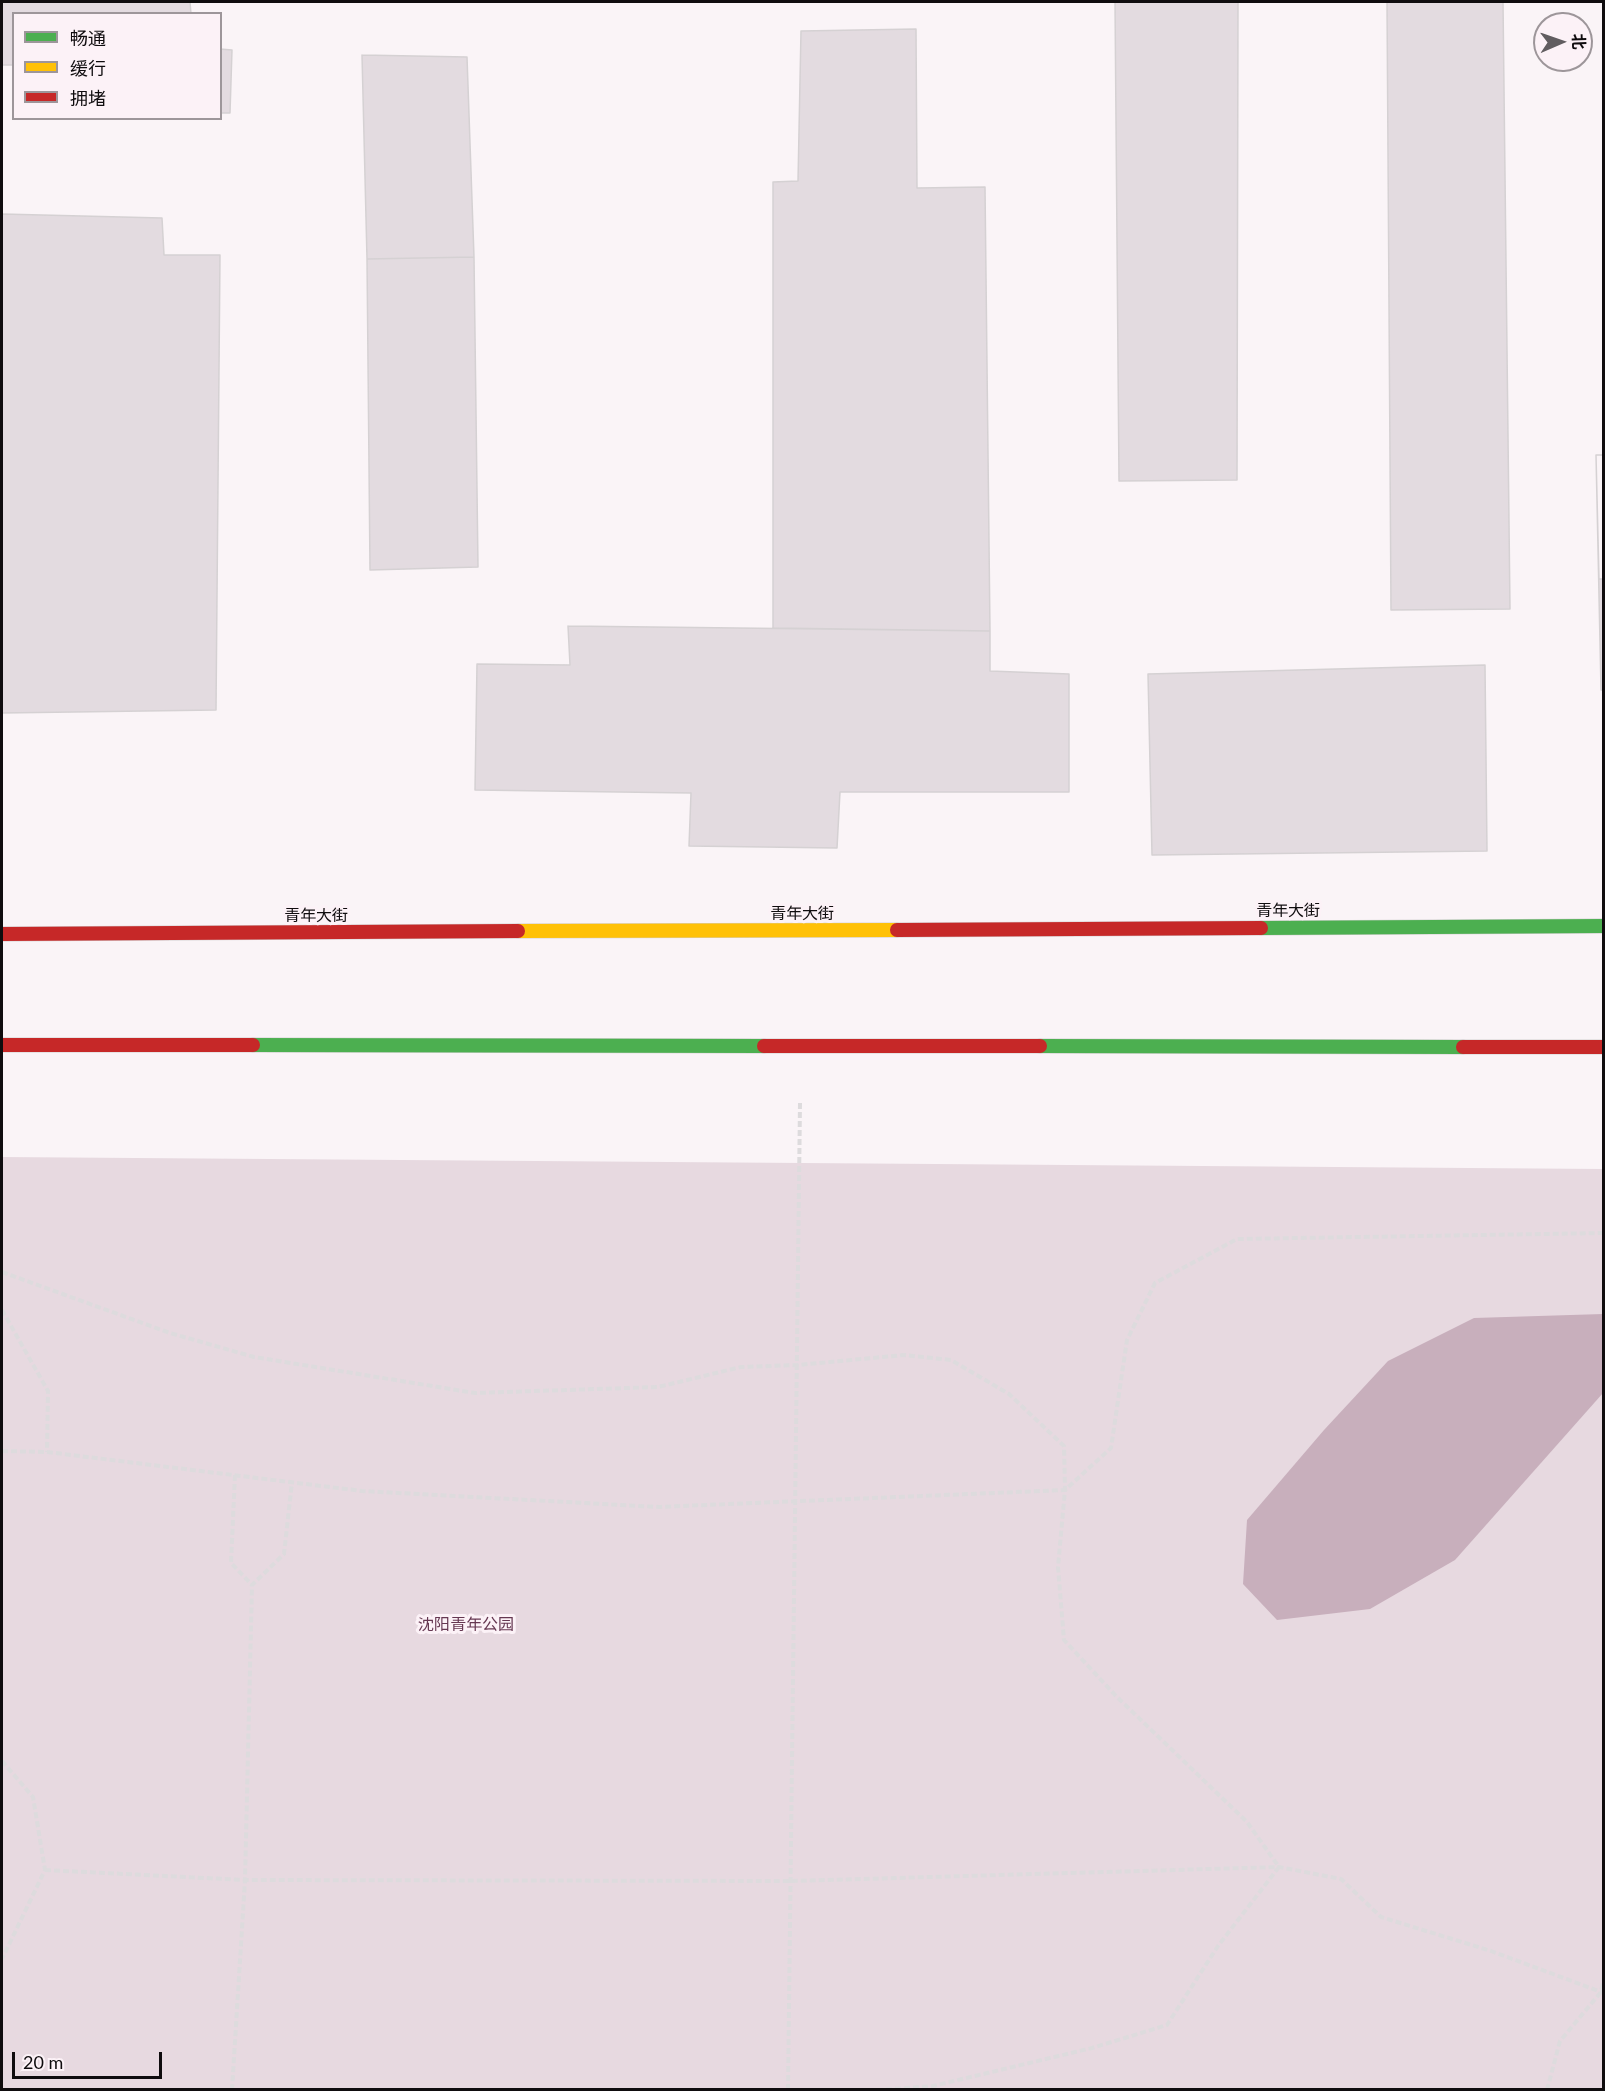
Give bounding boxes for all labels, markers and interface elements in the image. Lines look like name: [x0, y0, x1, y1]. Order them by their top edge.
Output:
legend: [12, 12, 222, 120]
north arrow: [1533, 12, 1593, 72]
text: 畅通: [70, 27, 106, 49]
text: 北: [1570, 33, 1589, 50]
text: 缓行: [70, 57, 106, 79]
text: 拥堵: [70, 87, 106, 109]
street label: 青年大街: [1256, 901, 1320, 921]
street label: 青年大街: [770, 904, 834, 924]
street label: 青年大街: [284, 906, 348, 926]
park label: 沈阳青年公园: [418, 1615, 514, 1635]
scale bar: [15, 2040, 165, 2078]
text: 20 m: [23, 2051, 63, 2073]

